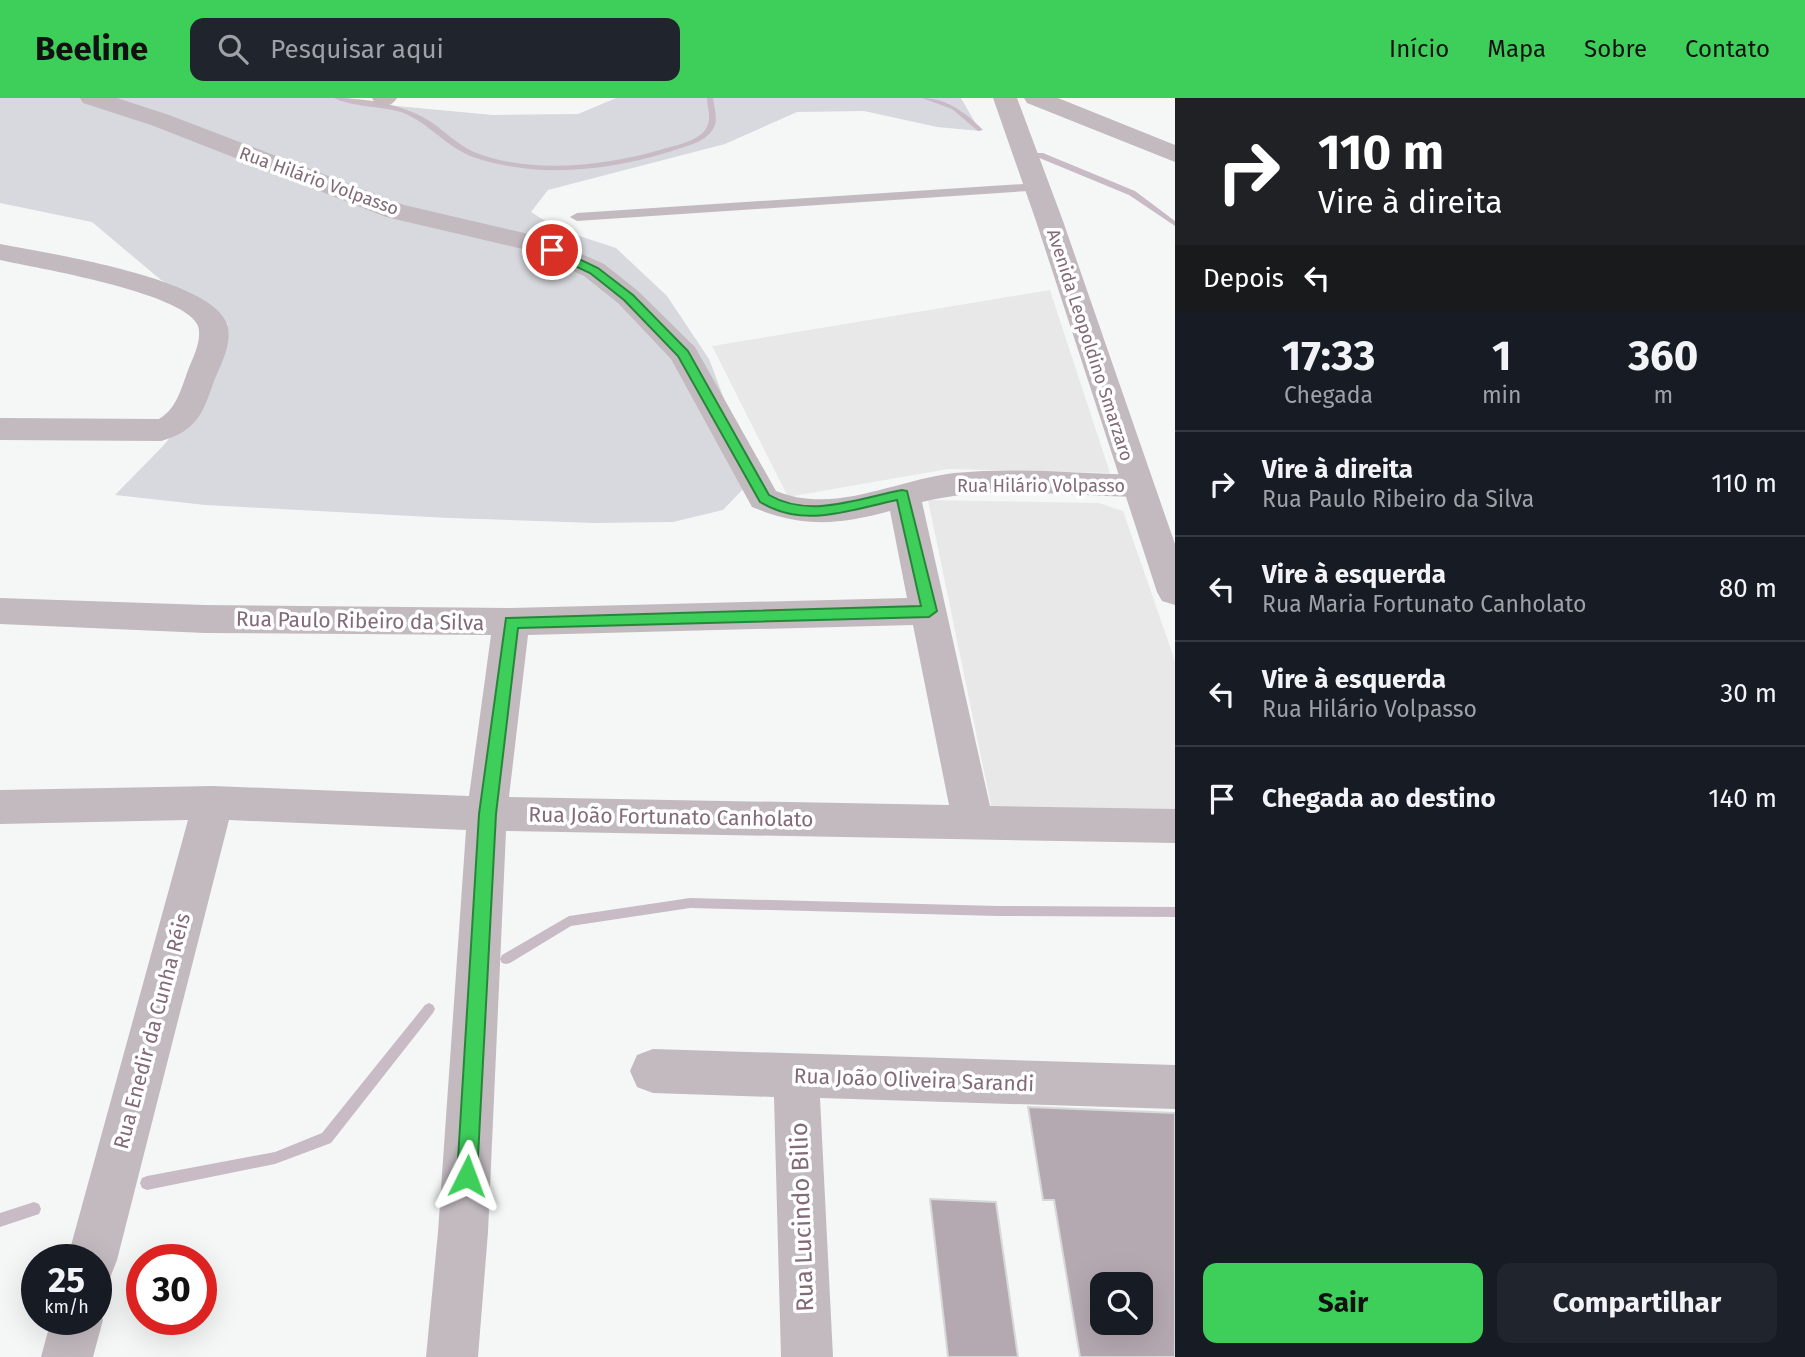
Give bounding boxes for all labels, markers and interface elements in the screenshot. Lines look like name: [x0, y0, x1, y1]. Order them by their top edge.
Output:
search box: [190, 18, 680, 81]
text: Beeline: [35, 29, 148, 69]
icon: search: [214, 30, 252, 68]
text: Pesquisar aqui: [270, 34, 444, 65]
text: Início: [1389, 35, 1449, 63]
text: Mapa: [1487, 35, 1546, 63]
text: Sobre: [1584, 35, 1647, 63]
text: Contato: [1685, 35, 1770, 63]
text: 110 m: [1318, 123, 1444, 182]
icon: right: [1203, 126, 1294, 217]
street label: Rua Hilário Volpasso: [236, 142, 402, 220]
text: Vire à direita: [1318, 183, 1503, 221]
pin: [522, 220, 582, 280]
street label: Avenida Leopoldino Smarzaro: [1042, 226, 1138, 464]
icon: arrive: [533, 231, 571, 269]
icon: left: [1298, 259, 1336, 297]
text: Depois: [1203, 263, 1284, 294]
text: 17:33: [1282, 331, 1375, 381]
text: 1: [1492, 331, 1511, 381]
text: 360: [1628, 331, 1698, 381]
text: Chegada: [1284, 381, 1373, 409]
text: min: [1482, 381, 1522, 409]
text: m: [1653, 381, 1673, 409]
text: Vire à direita: [1262, 454, 1413, 485]
icon: right: [1203, 465, 1241, 503]
text: 110 m: [1711, 468, 1777, 499]
street label: Rua Hilário Volpasso: [957, 475, 1125, 497]
text: Rua Paulo Ribeiro da Silva: [1262, 485, 1534, 513]
text: Vire à esquerda: [1262, 559, 1446, 590]
icon: left: [1203, 570, 1241, 608]
text: 80 m: [1719, 573, 1777, 604]
text: Rua Maria Fortunato Canholato: [1262, 590, 1586, 618]
street label: Rua Paulo Ribeiro da Silva: [236, 606, 484, 636]
text: Vire à esquerda: [1262, 664, 1446, 695]
icon: left: [1203, 675, 1241, 713]
text: 30 m: [1720, 678, 1777, 709]
text: Rua Hilário Volpasso: [1262, 695, 1477, 723]
icon: arrive: [1203, 780, 1241, 818]
text: Chegada ao destino: [1262, 783, 1496, 814]
text: 140 m: [1708, 783, 1777, 814]
street label: Rua João Fortunato Canholato: [528, 802, 814, 832]
street label: Rua Enedir da Cunha Réis: [108, 910, 196, 1152]
street label: Rua João Oliveira Sarandi: [793, 1063, 1035, 1097]
street label: Rua Lucindo Bilio: [785, 1122, 819, 1312]
position arrow: [430, 1139, 504, 1213]
speed limit sign: 30: [126, 1244, 217, 1335]
text: 25: [48, 1259, 85, 1301]
button: Sair: [1203, 1263, 1483, 1343]
button: Compartilhar: [1497, 1263, 1777, 1343]
map controls: [1090, 1272, 1153, 1335]
button: search: [1090, 1272, 1153, 1335]
text: km/h: [44, 1296, 89, 1318]

